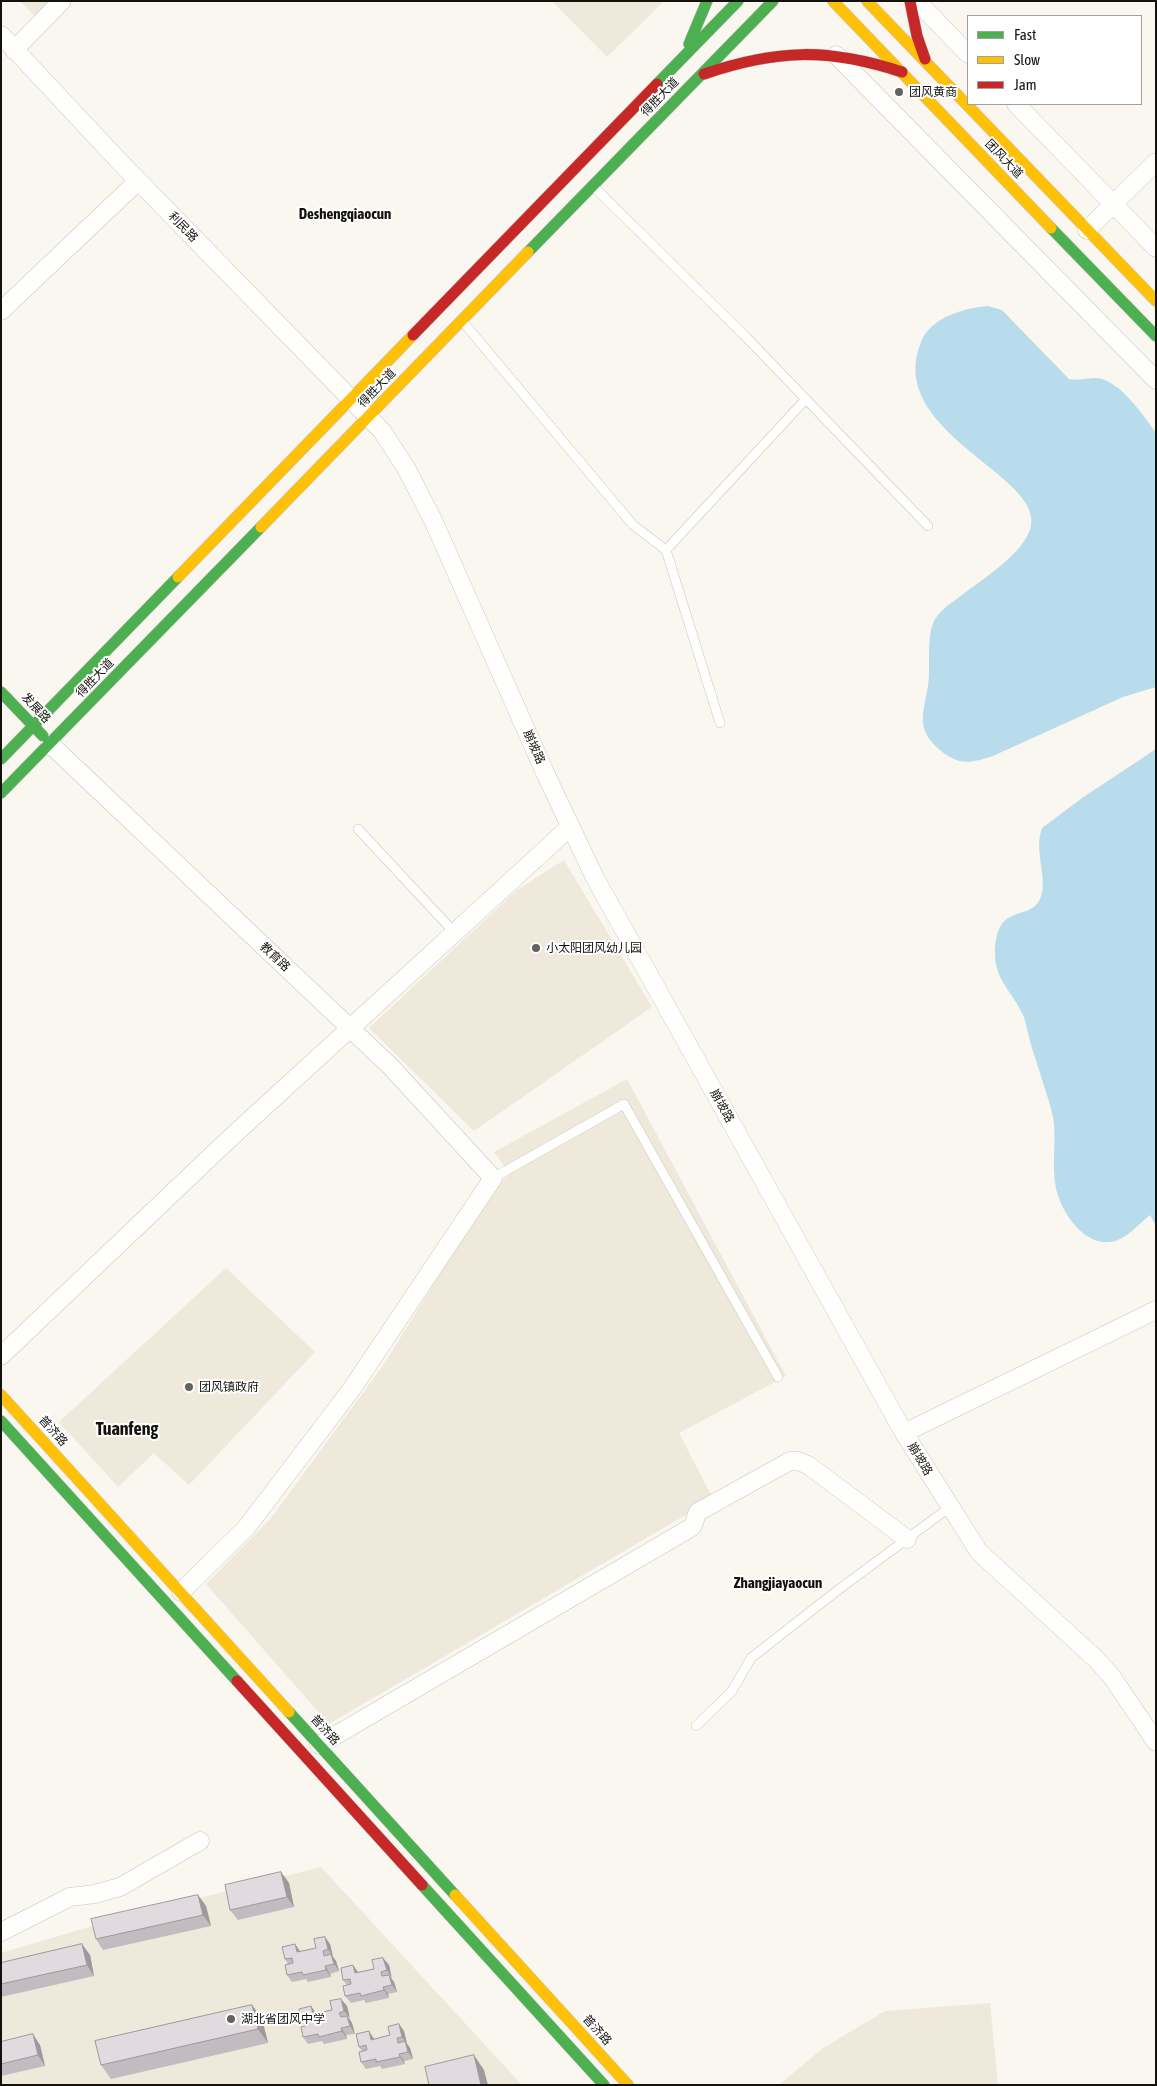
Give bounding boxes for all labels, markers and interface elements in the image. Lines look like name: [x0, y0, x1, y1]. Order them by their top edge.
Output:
legend: [967, 15, 1142, 105]
text: Fast: [1014, 26, 1036, 43]
text: Slow: [1014, 51, 1040, 68]
street label: 得胜大道: [638, 75, 682, 119]
text: Jam: [1014, 76, 1037, 93]
place label: 团风黄商: [909, 85, 957, 99]
marker: 团风黄商: [893, 86, 905, 98]
street label: 团风大道: [982, 137, 1026, 181]
district label: Deshengqiaocun: [299, 205, 391, 223]
street label: 利民路: [165, 209, 201, 245]
street label: 得胜大道: [355, 366, 399, 410]
street label: 得胜大道: [73, 656, 117, 700]
street label: 发展路: [18, 690, 54, 726]
street label: 崩坡路: [520, 728, 548, 766]
street label: 教育路: [257, 939, 293, 975]
place label: 小太阳团风幼儿园: [546, 941, 642, 955]
marker: 小太阳团风幼儿园: [530, 942, 542, 954]
street label: 崩坡路: [707, 1087, 737, 1125]
place label: 团风镇政府: [199, 1380, 259, 1394]
marker: 团风镇政府: [183, 1381, 195, 1393]
street label: 普济路: [36, 1413, 70, 1449]
district label: Tuanfeng: [96, 1418, 158, 1440]
street label: 崩坡路: [905, 1440, 935, 1478]
district label: Zhangjiayaocun: [734, 1574, 822, 1592]
street label: 普济路: [308, 1712, 342, 1748]
place label: 湖北省团风中学: [241, 2012, 325, 2026]
street label: 普济路: [580, 2012, 614, 2048]
marker: 湖北省团风中学: [225, 2013, 237, 2025]

